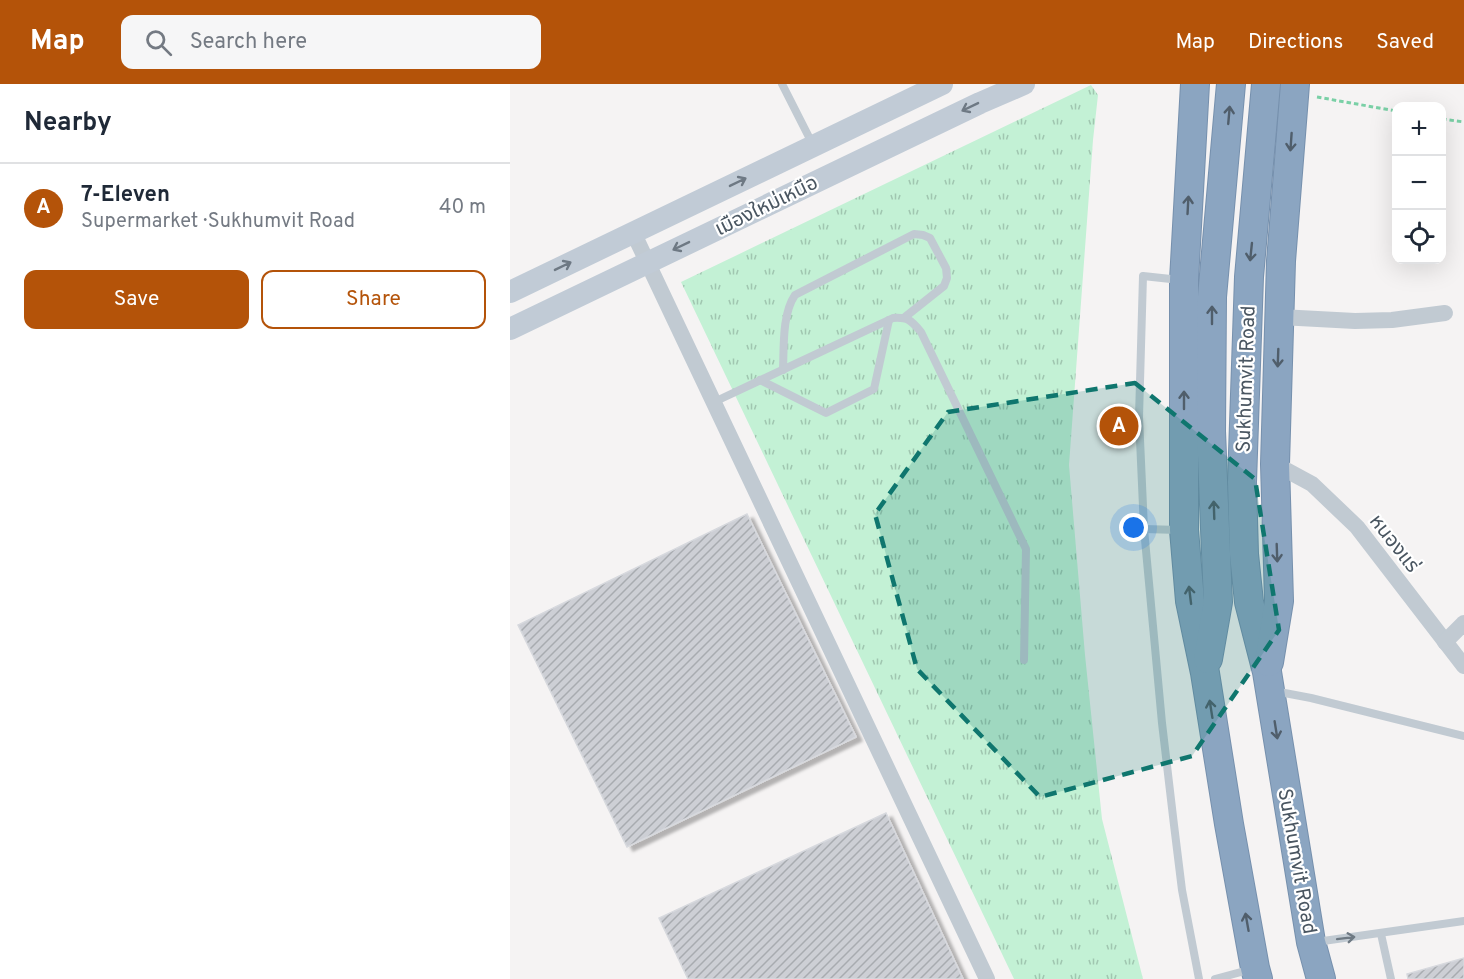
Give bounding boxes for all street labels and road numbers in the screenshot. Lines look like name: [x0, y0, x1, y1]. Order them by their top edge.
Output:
street label: เมืองใหม่เหนือ: [711, 171, 823, 243]
street label: Sukhumvit Road: [1231, 305, 1263, 453]
street label: หนองแร่: [1363, 510, 1424, 579]
street label: Sukhumvit Road: [1270, 787, 1322, 936]

